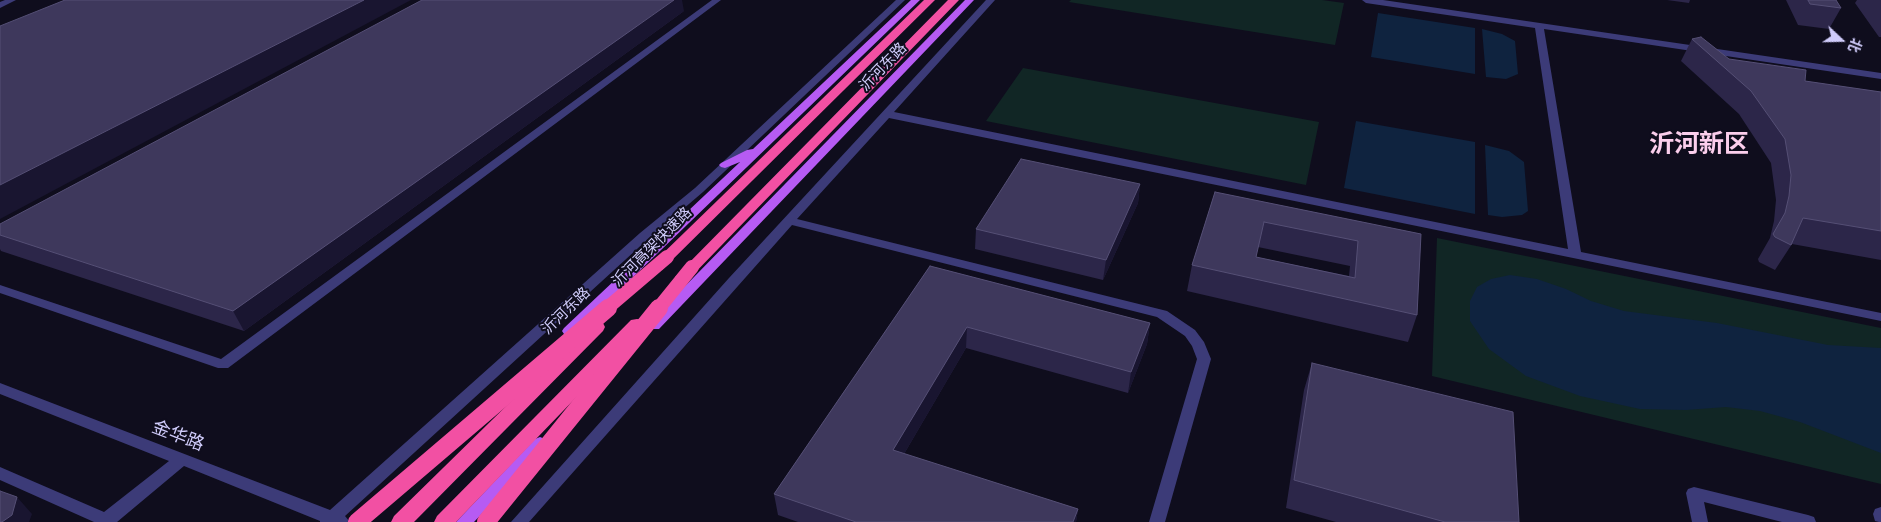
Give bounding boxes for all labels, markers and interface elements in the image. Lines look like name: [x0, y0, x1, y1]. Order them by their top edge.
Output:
north arrow: [1816, 15, 1866, 65]
text: 北: [1845, 36, 1865, 55]
street label: 沂河东路: [856, 39, 910, 95]
district label: 沂河新区: [1649, 129, 1749, 159]
street label: 沂河高架快速路: [609, 204, 695, 290]
street label: 沂河东路: [538, 284, 594, 338]
street label: 金华路: [149, 416, 207, 456]

